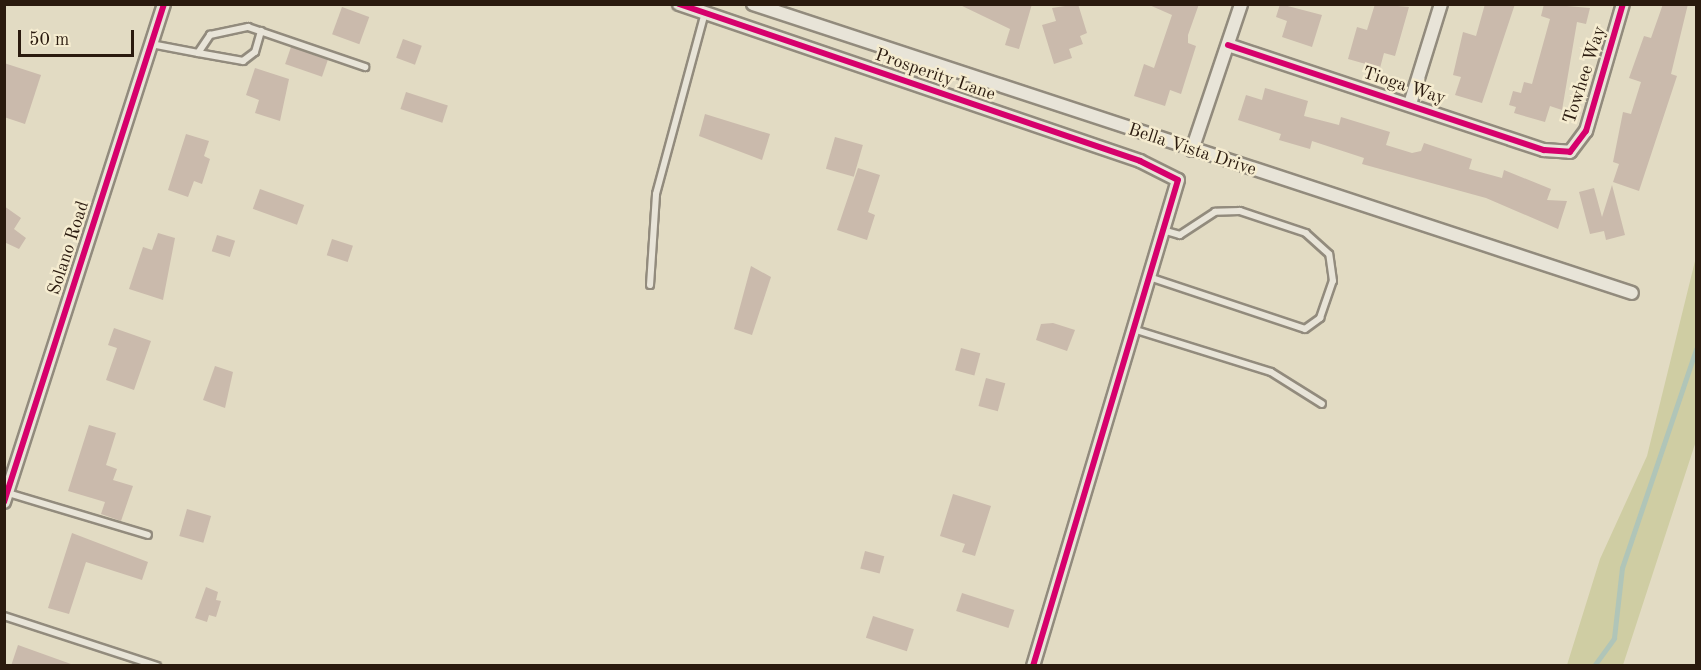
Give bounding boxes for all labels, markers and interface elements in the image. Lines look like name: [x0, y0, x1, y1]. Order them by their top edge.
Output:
scale bar: [21, 18, 136, 56]
street label: Towhee Way: [1559, 23, 1611, 127]
text: 50 m: [29, 31, 69, 49]
street label: Prosperity Lane: [872, 44, 998, 106]
street label: Tioga Way: [1360, 62, 1448, 110]
street label: Bella Vista Drive: [1125, 119, 1259, 181]
street label: Solano Road: [44, 198, 94, 298]

